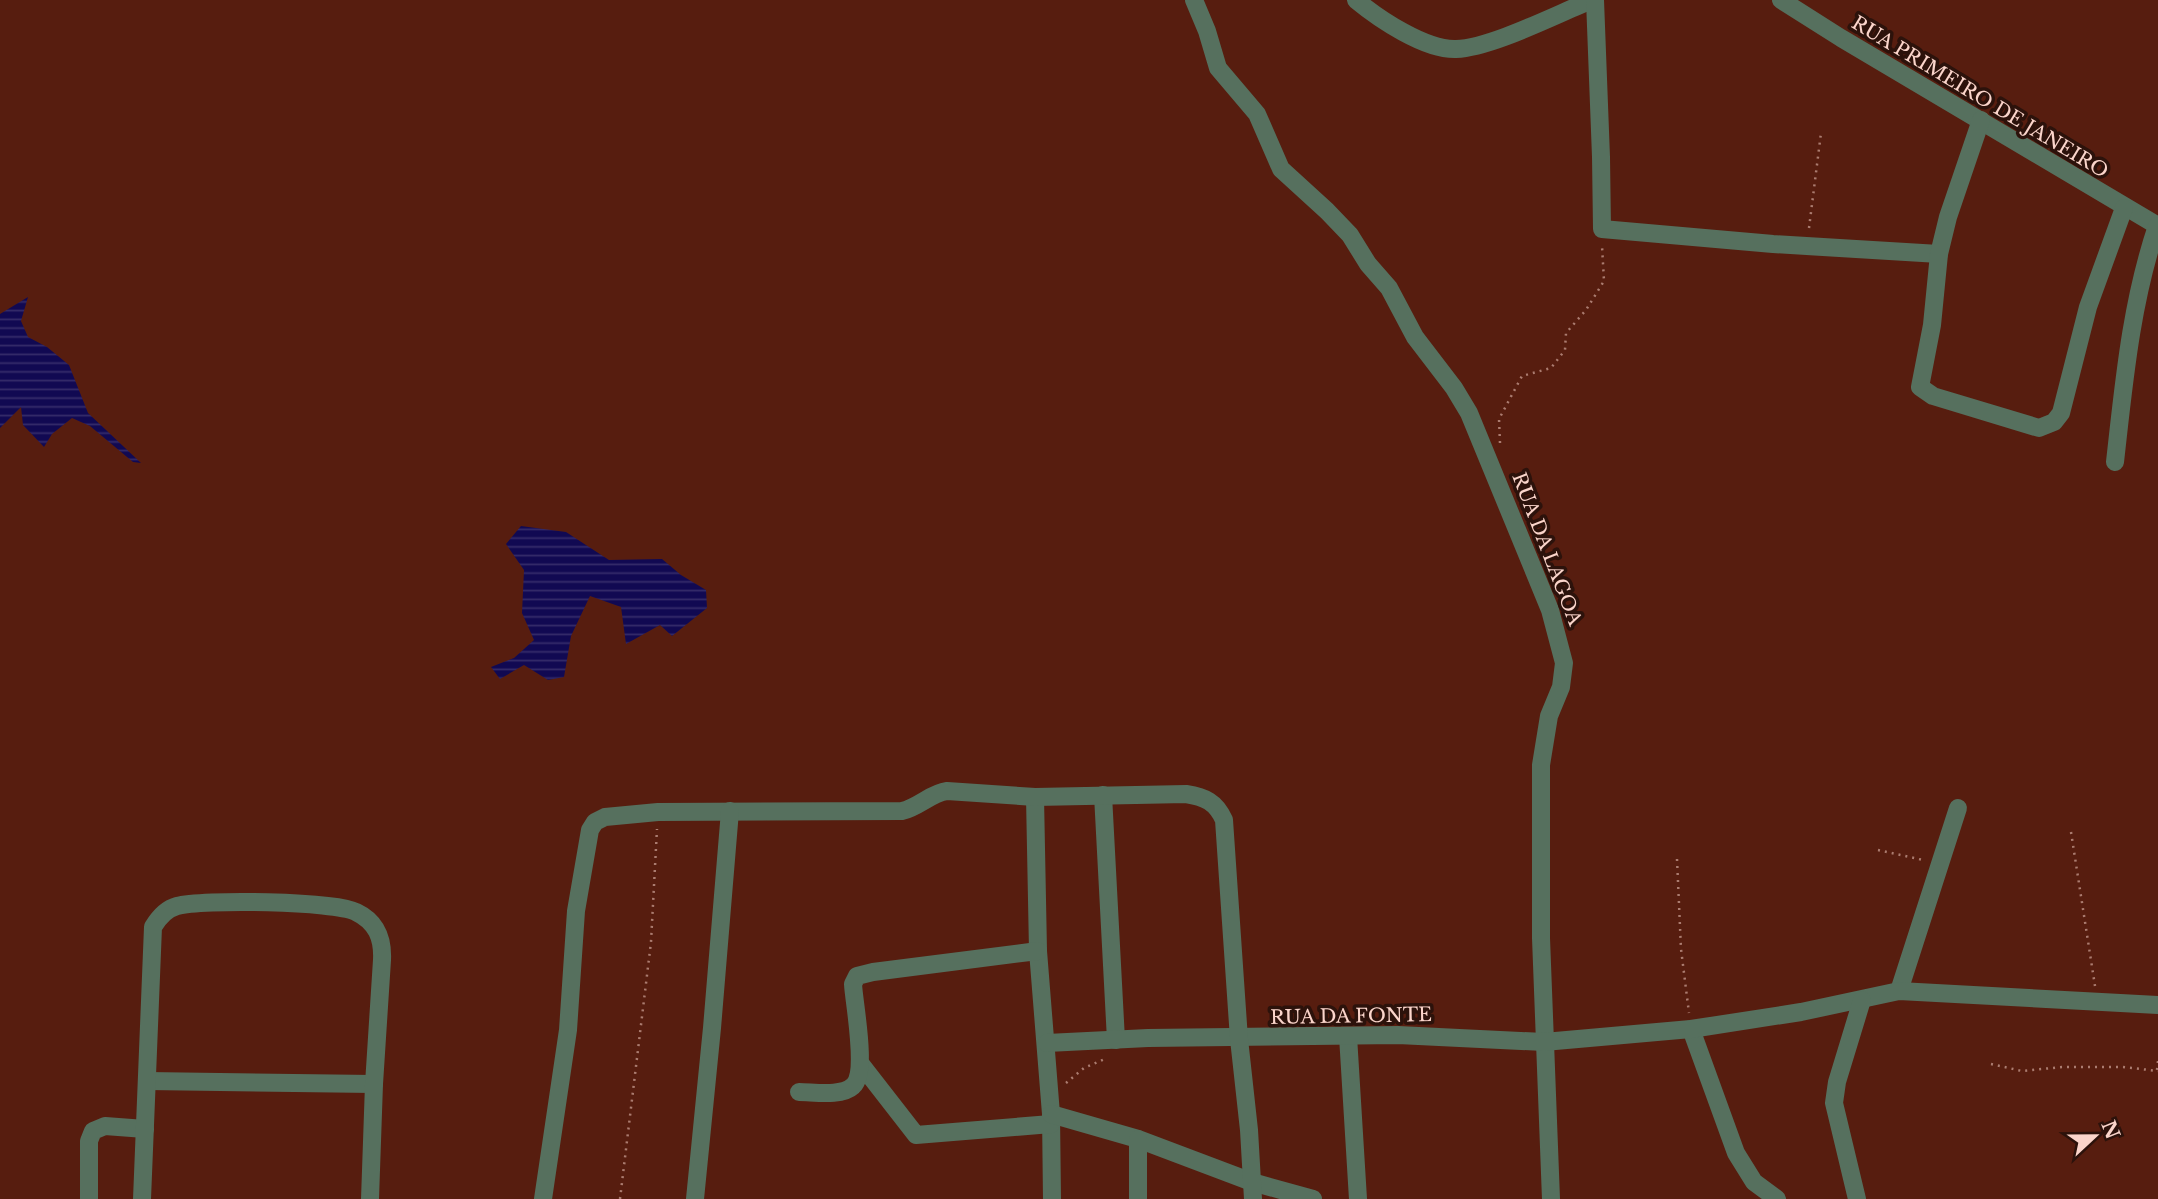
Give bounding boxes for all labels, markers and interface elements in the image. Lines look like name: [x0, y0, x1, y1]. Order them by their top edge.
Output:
street label: RUA PRIMEIRO DE JANEIRO: [1848, 11, 2112, 183]
street label: RUA DA LAGOA: [1507, 469, 1587, 629]
street label: RUA DA FONTE: [1270, 1003, 1432, 1029]
north arrow: [2060, 1101, 2130, 1171]
text: N: [2096, 1117, 2124, 1143]

